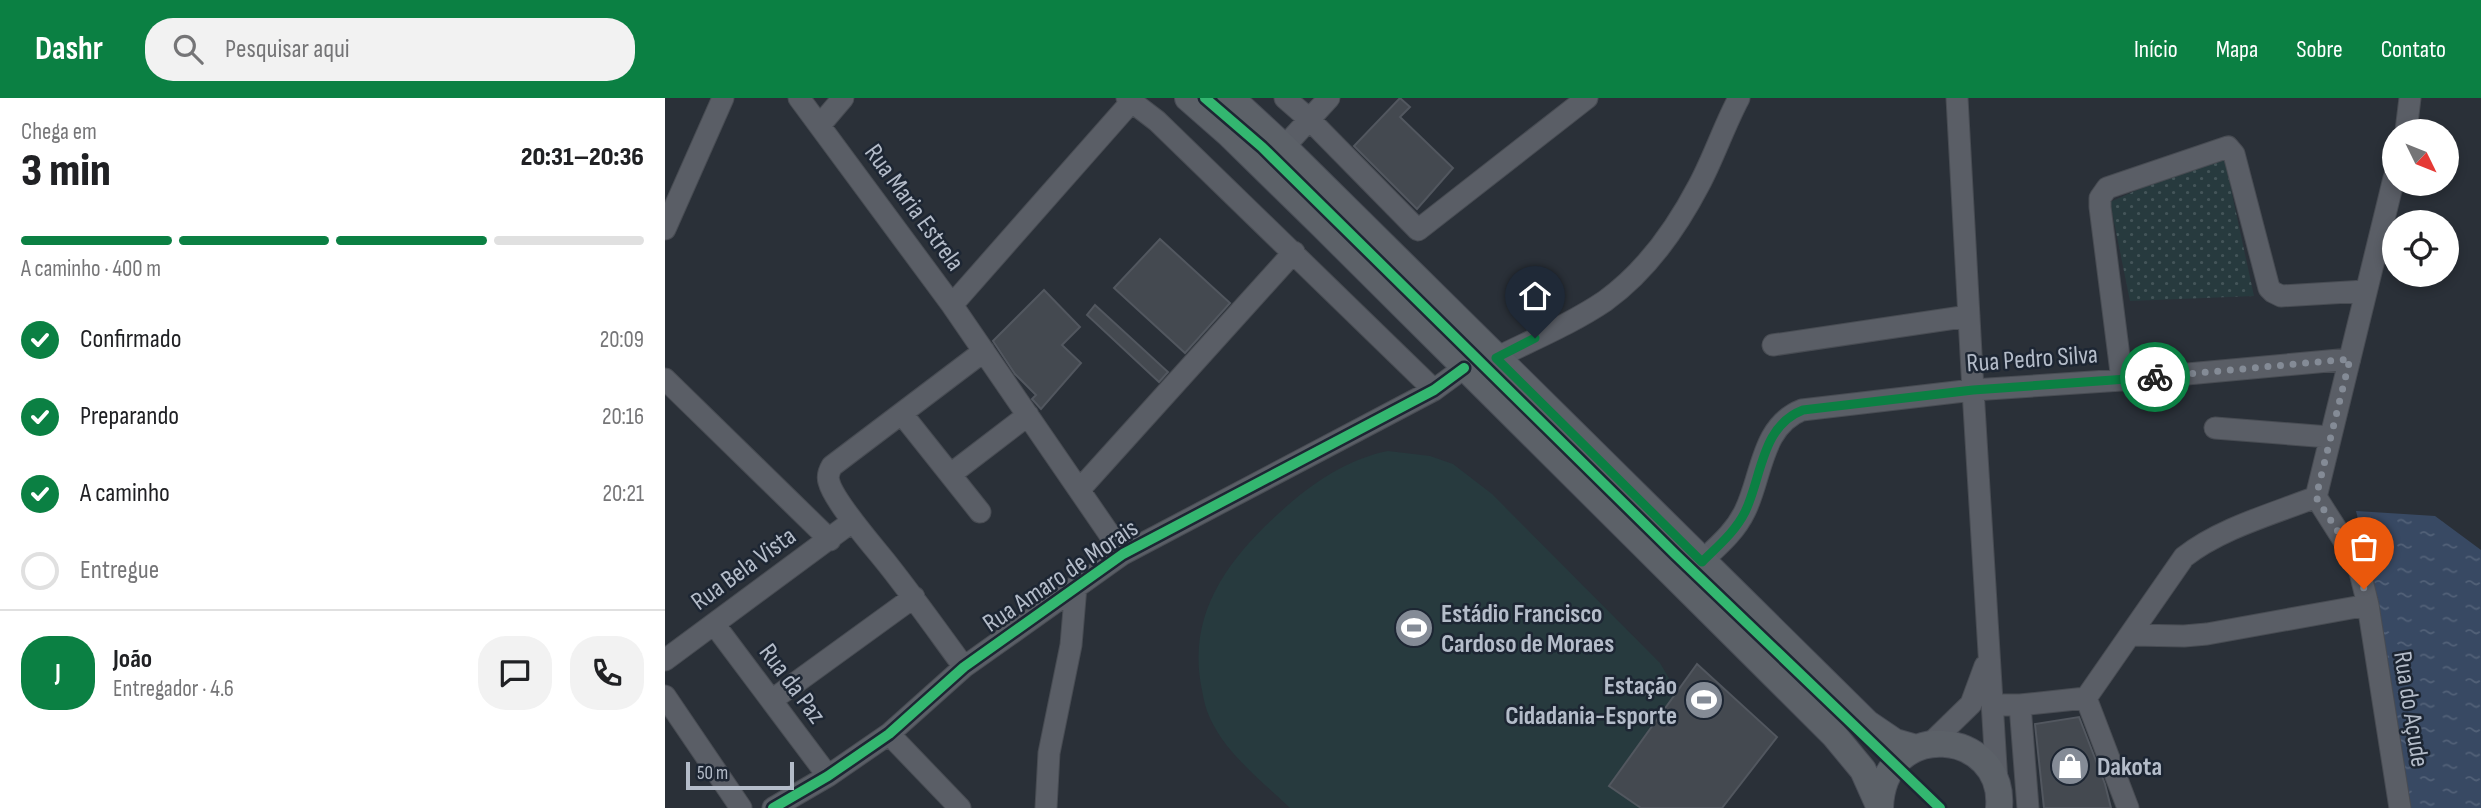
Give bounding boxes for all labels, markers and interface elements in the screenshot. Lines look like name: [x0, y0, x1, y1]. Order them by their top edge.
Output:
search box: [145, 18, 635, 81]
text: Dashr: [35, 29, 103, 69]
icon: search: [169, 30, 207, 68]
text: Pesquisar aqui: [225, 34, 350, 65]
text: Início: [2134, 35, 2178, 64]
text: Mapa: [2216, 35, 2258, 64]
text: Sobre: [2296, 35, 2343, 64]
text: Contato: [2381, 35, 2446, 64]
text: Chega em: [21, 118, 97, 146]
north arrow: [2382, 119, 2459, 196]
map controls: [2382, 119, 2459, 287]
street label: Rua Maria Estrela: [857, 138, 970, 277]
text: 20:31–20:36: [521, 142, 644, 173]
text: 3 min: [21, 144, 111, 199]
button: locate: [2382, 210, 2459, 287]
text: A caminho · 400 m: [21, 255, 161, 283]
pin: [1505, 266, 1565, 338]
icon: home: [1516, 277, 1554, 315]
icon: check: [21, 321, 59, 359]
text: Confirmado: [80, 324, 181, 355]
text: 20:09: [600, 326, 644, 354]
street label: Rua Pedro Silva: [1965, 339, 2099, 380]
courier: [2120, 342, 2190, 412]
icon: bike: [2136, 358, 2174, 396]
icon: check: [21, 398, 59, 436]
text: Preparando: [80, 401, 179, 432]
text: 20:16: [602, 403, 644, 431]
icon: check: [21, 475, 59, 513]
text: A caminho: [80, 478, 170, 509]
text: 20:21: [603, 480, 644, 508]
street label: Rua Amaro de Morais: [977, 513, 1144, 639]
pin: [2334, 517, 2394, 589]
street label: Rua Bela Vista: [686, 521, 802, 618]
icon: bag: [2345, 528, 2383, 566]
text: Entregue: [80, 555, 159, 586]
place label: Estádio Francisco Cardoso de Moraes: [1441, 599, 1614, 660]
sports icon: Estádio Francisco Cardoso de Moraes: [1393, 607, 1435, 649]
button: chat: [478, 636, 552, 710]
button: phone: [570, 636, 644, 710]
street label: Rua da Paz: [752, 638, 832, 730]
text: João: [113, 644, 152, 675]
street label: Rua do Açude: [2386, 649, 2435, 769]
text: J: [55, 658, 61, 689]
place label: Estação Cidadania-Esporte: [1505, 671, 1677, 732]
text: Entregador · 4.6: [113, 675, 234, 703]
sports icon: Estação Cidadania-Esporte: [1683, 679, 1725, 721]
shop icon: Dakota: [2049, 745, 2091, 787]
place label: Dakota: [2097, 752, 2162, 783]
scale bar: [686, 759, 795, 791]
text: 50 m: [697, 762, 728, 785]

